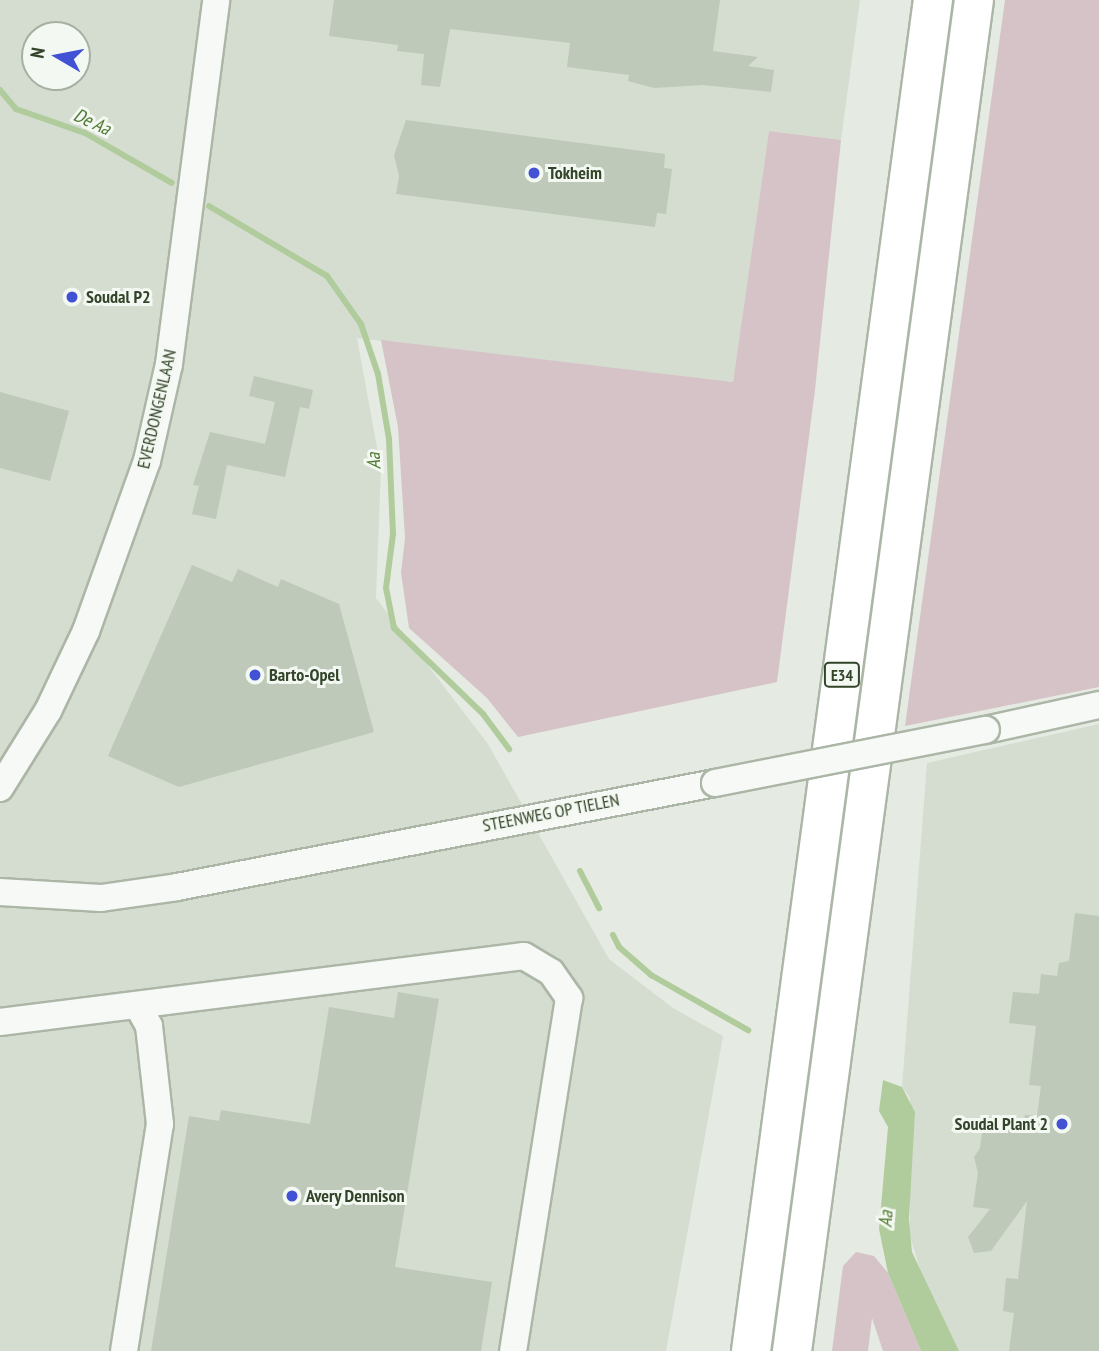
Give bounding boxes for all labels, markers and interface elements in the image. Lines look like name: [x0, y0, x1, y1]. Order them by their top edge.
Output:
north arrow: [21, 21, 91, 91]
text: N: [25, 46, 50, 60]
water label: De Aa: [70, 104, 114, 140]
place label: Tokheim: [548, 162, 602, 184]
marker: Tokheim: [526, 165, 542, 181]
place label: Soudal P2: [86, 286, 151, 308]
marker: Soudal P2: [64, 289, 80, 305]
street label: EVERDONGENLAAN: [133, 347, 181, 471]
water label: Aa: [362, 452, 386, 470]
road number: E34: [823, 662, 861, 688]
place label: Barto-Opel: [269, 664, 340, 686]
marker: Barto-Opel: [247, 667, 263, 683]
street label: STEENWEG OP TIELEN: [480, 789, 622, 837]
place label: Soudal Plant 2: [955, 1113, 1048, 1135]
marker: Soudal Plant 2: [1054, 1116, 1070, 1132]
place label: Avery Dennison: [306, 1185, 405, 1207]
marker: Avery Dennison: [284, 1188, 300, 1204]
water label: Aa: [874, 1210, 898, 1228]

